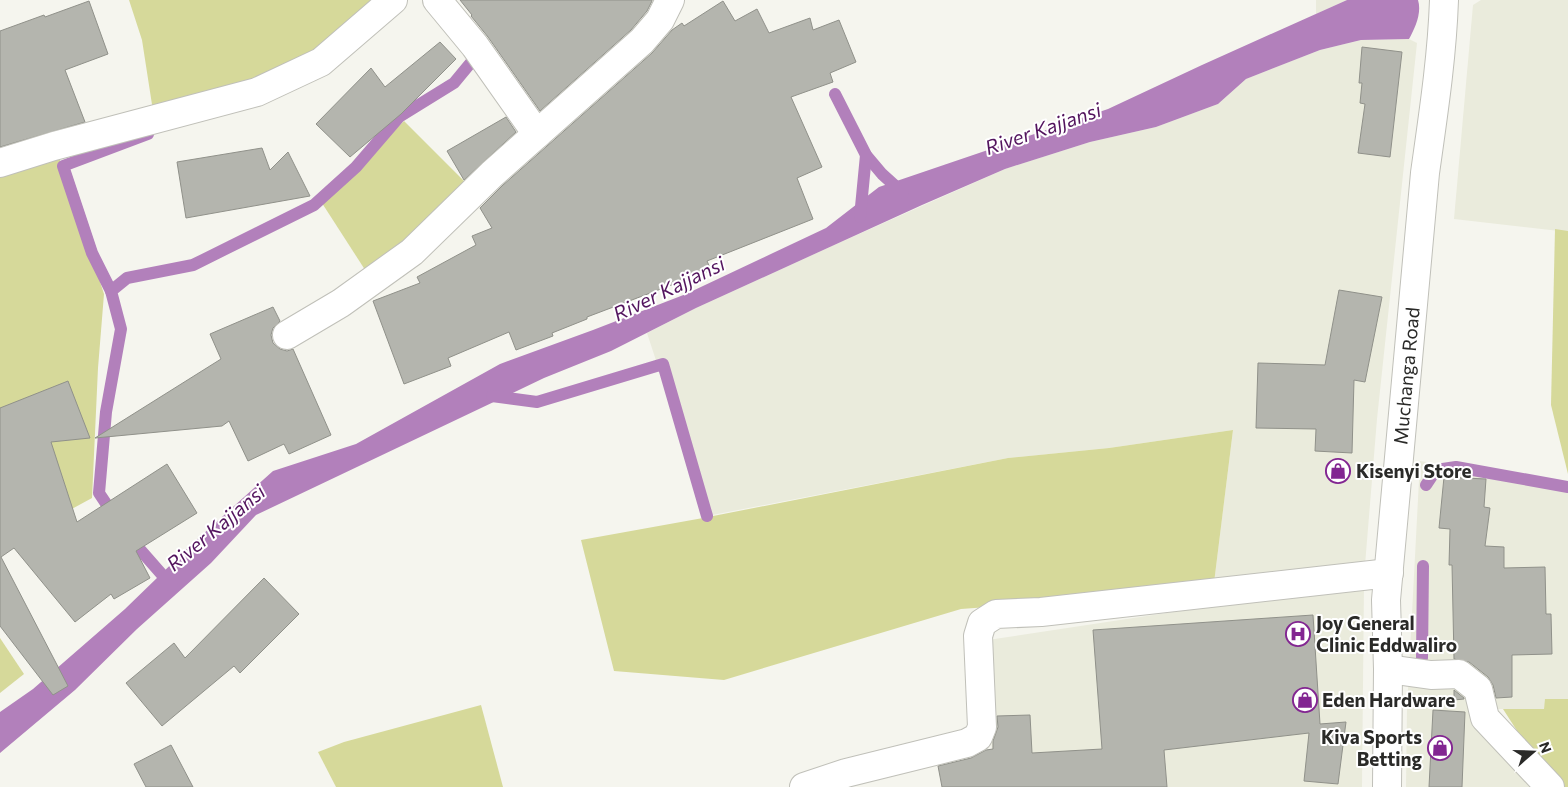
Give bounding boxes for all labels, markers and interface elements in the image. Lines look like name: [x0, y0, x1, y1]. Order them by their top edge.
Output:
water label: River Kajjansi: [981, 97, 1105, 159]
water label: River Kajjansi: [609, 250, 729, 325]
street label: Muchanga Road: [1388, 306, 1424, 446]
shop icon: Kisenyi Store: [1325, 458, 1351, 484]
place label: Kisenyi Store: [1356, 459, 1472, 482]
water label: River Kajjansi: [161, 479, 270, 575]
place label: Joy General Clinic Eddwaliro: [1316, 611, 1457, 656]
hospital icon: Joy General Clinic Eddwaliro: [1285, 621, 1311, 647]
shop icon: Eden Hardware: [1292, 687, 1318, 713]
place label: Eden Hardware: [1322, 688, 1455, 711]
place label: Kiva Sports Betting: [1321, 725, 1423, 770]
north arrow: [1508, 727, 1558, 777]
shop icon: Kiva Sports Betting: [1427, 735, 1453, 761]
text: N: [1536, 740, 1555, 755]

